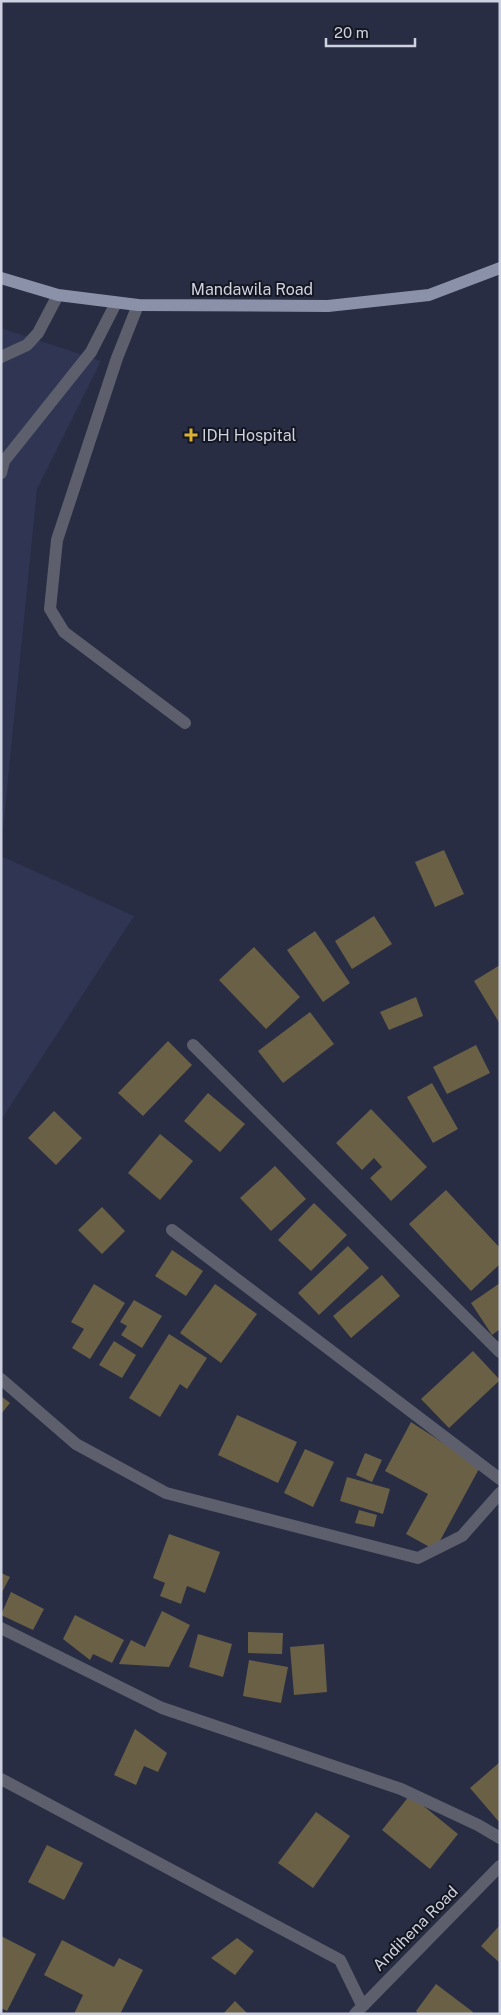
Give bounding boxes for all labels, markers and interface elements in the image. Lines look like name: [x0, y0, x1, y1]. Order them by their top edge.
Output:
scale bar: [326, 15, 415, 47]
text: 20 m: [334, 24, 369, 41]
street label: Mandawila Road: [191, 280, 313, 299]
place label: IDH Hospital: [202, 426, 297, 445]
marker: IDH Hospital: [184, 428, 198, 442]
street label: Andihena Road: [369, 1882, 462, 1975]

